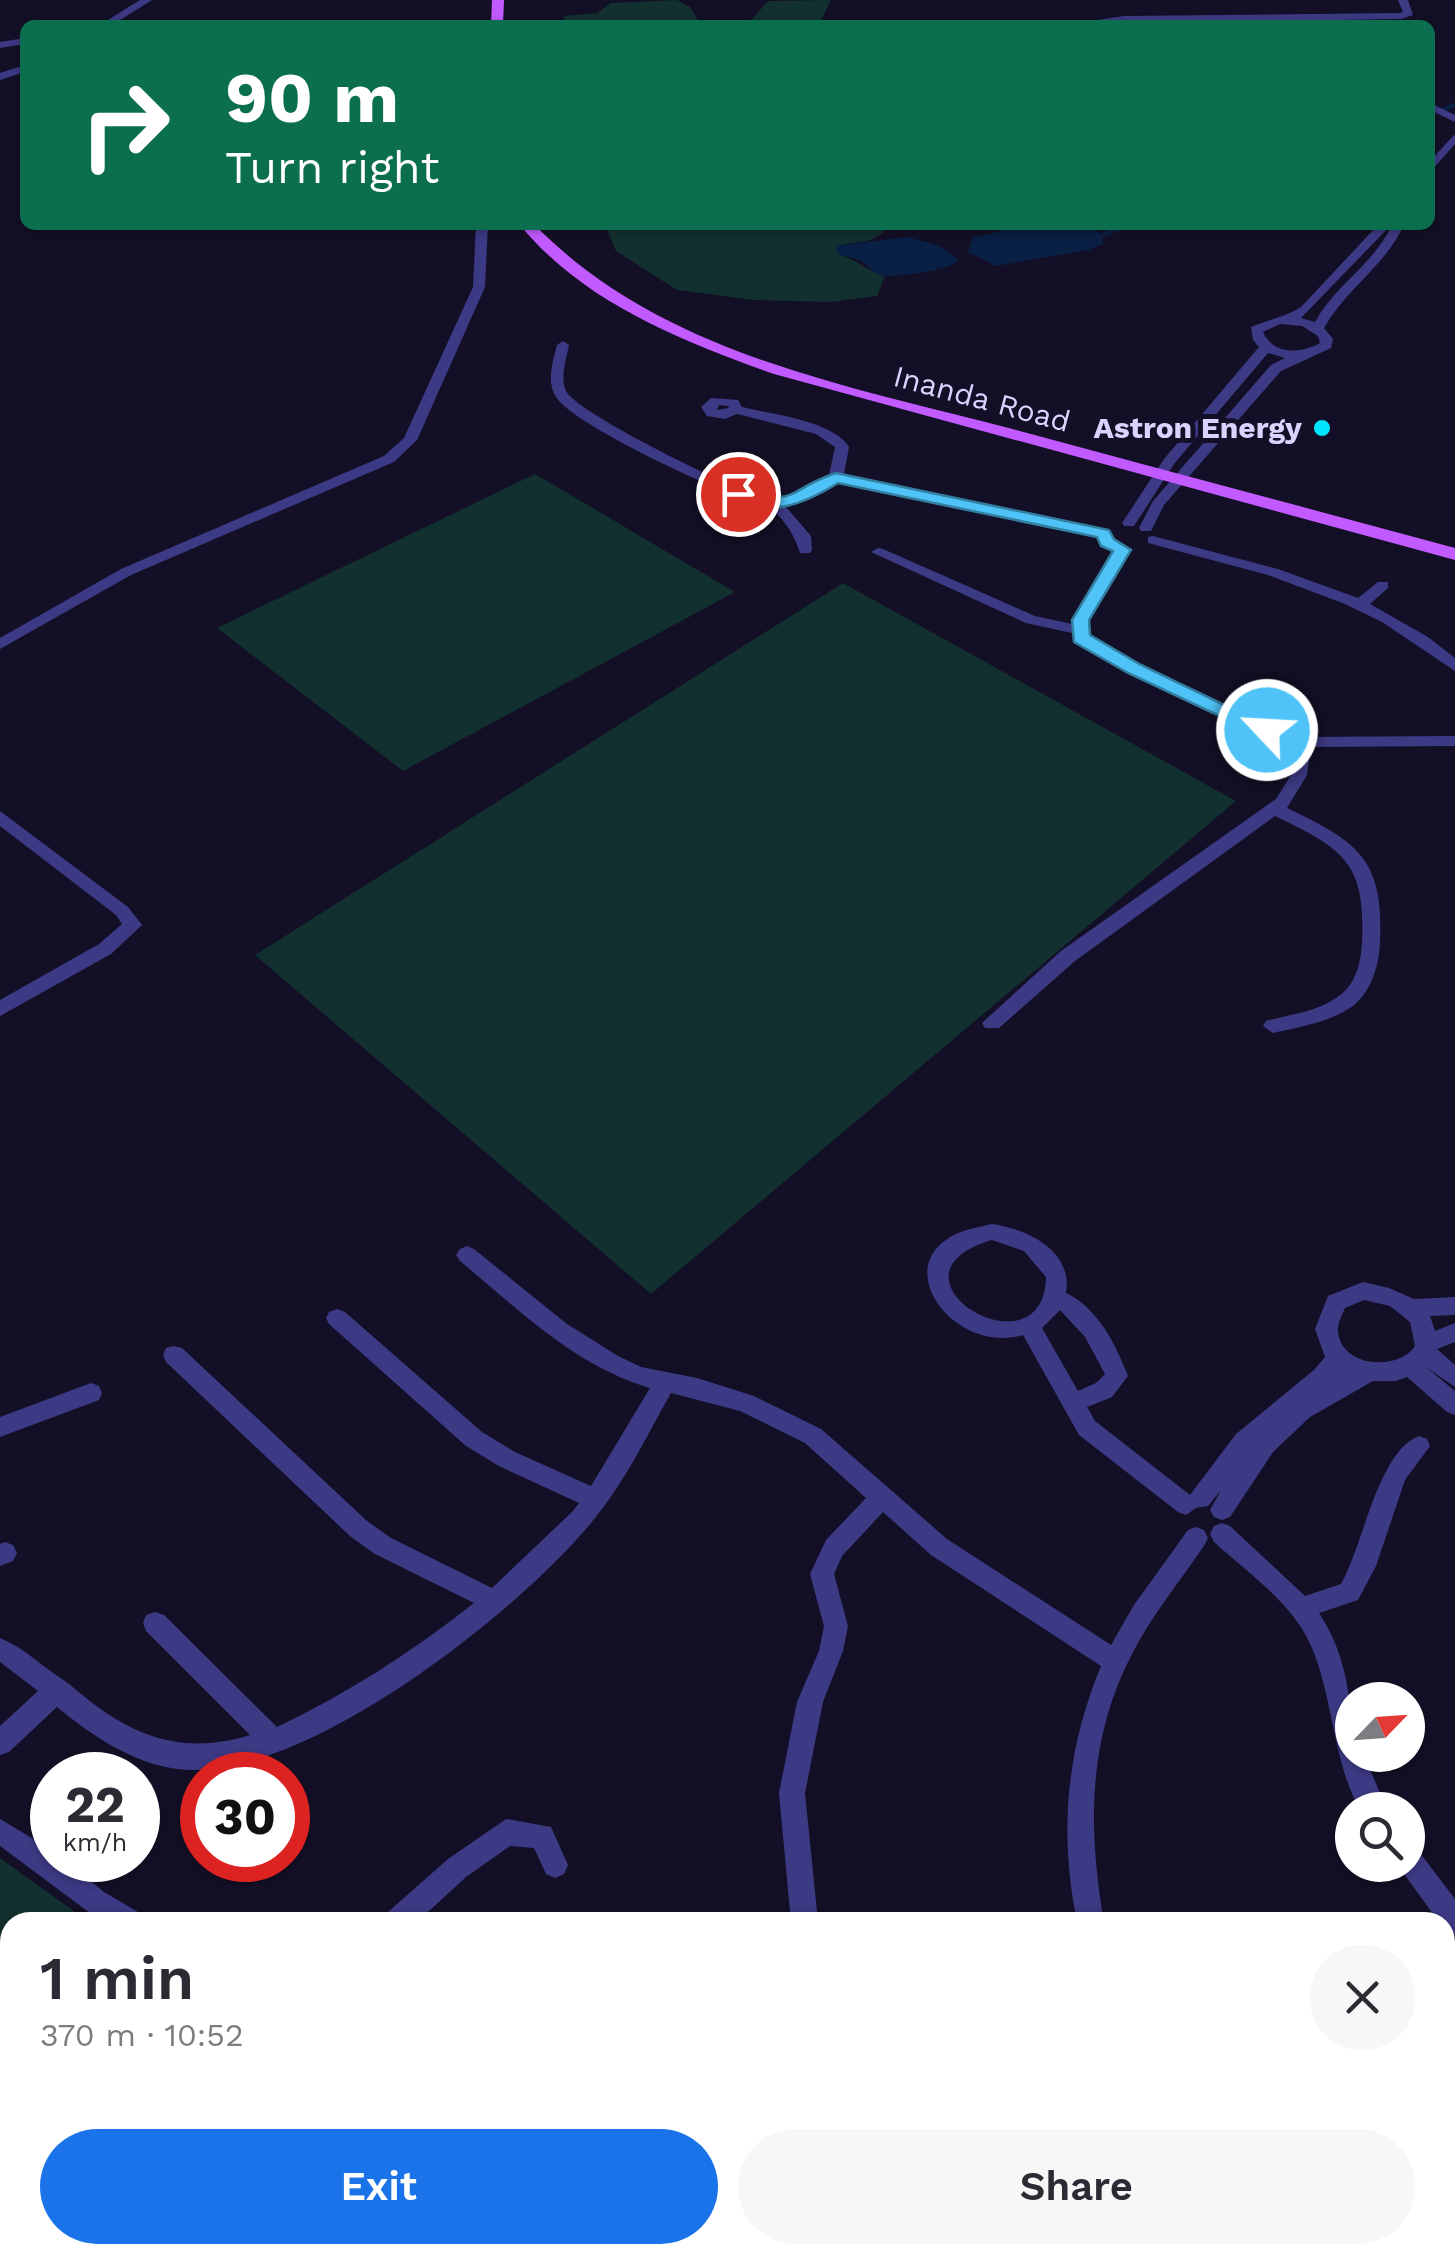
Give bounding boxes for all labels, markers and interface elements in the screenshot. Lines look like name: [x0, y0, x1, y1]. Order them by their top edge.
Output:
text: 90 m: [225, 57, 399, 139]
icon: right: [60, 60, 190, 190]
text: Turn right: [225, 141, 439, 194]
street label: Inanda Road: [890, 358, 1074, 439]
place label: Astron Energy: [1094, 410, 1302, 445]
marker: Astron Energy: [1311, 417, 1333, 439]
pin: [696, 452, 781, 537]
icon: arrive: [711, 467, 766, 522]
position arrow: [1215, 678, 1319, 782]
north arrow: [1335, 1682, 1425, 1772]
map controls: [1335, 1682, 1425, 1882]
speed limit sign: 30: [180, 1752, 310, 1882]
text: 22: [65, 1775, 125, 1834]
button: search: [1335, 1792, 1425, 1882]
text: km/h: [63, 1828, 127, 1857]
text: 1 min: [40, 1943, 194, 2014]
button: close: [1310, 1945, 1415, 2050]
text: 370 m · 10:52: [40, 2016, 244, 2054]
button: Exit: [40, 2129, 718, 2244]
button: Share: [738, 2129, 1415, 2244]

